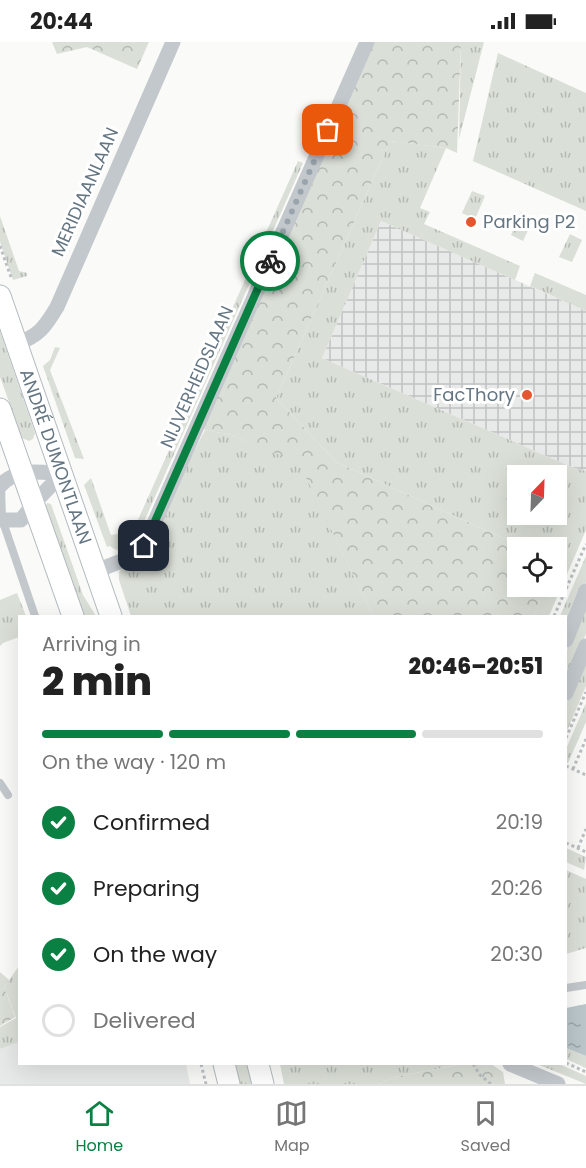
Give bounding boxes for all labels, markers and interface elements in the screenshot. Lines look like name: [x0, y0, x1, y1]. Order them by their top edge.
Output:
text: 20:44: [30, 6, 93, 37]
pin: [302, 104, 353, 155]
icon: bag: [311, 113, 344, 146]
street label: MERIDIAANLAAN: [45, 123, 124, 260]
place label: Parking P2: [483, 209, 575, 234]
marker: Parking P2: [464, 215, 478, 229]
courier: [240, 231, 300, 291]
icon: bike: [254, 245, 287, 278]
street label: NIJVERHEIDSLAAN: [154, 302, 239, 452]
street label: ANDRÉ DUMONTLAAN: [14, 365, 98, 548]
place label: FacThory: [433, 382, 515, 407]
marker: FacThory: [520, 388, 534, 402]
north arrow: [507, 465, 567, 525]
map controls: [507, 465, 567, 597]
pin: [118, 520, 169, 571]
icon: home: [127, 529, 160, 562]
button: locate: [507, 537, 567, 597]
text: Arriving in: [42, 630, 141, 658]
text: 20:46–20:51: [409, 651, 543, 682]
text: 2 min: [42, 654, 152, 709]
text: On the way · 120 m: [42, 748, 226, 776]
icon: check: [42, 806, 75, 839]
text: Confirmed: [93, 807, 210, 838]
text: 20:19: [496, 808, 543, 836]
icon: check: [42, 872, 75, 905]
text: Preparing: [93, 873, 200, 904]
text: 20:26: [490, 874, 543, 902]
icon: check: [42, 938, 75, 971]
text: On the way: [93, 939, 217, 970]
text: 20:30: [490, 940, 543, 968]
text: Delivered: [93, 1005, 196, 1036]
tab: Home: [75, 1097, 123, 1158]
tab: Map: [274, 1097, 310, 1158]
tab: Saved: [461, 1097, 510, 1158]

